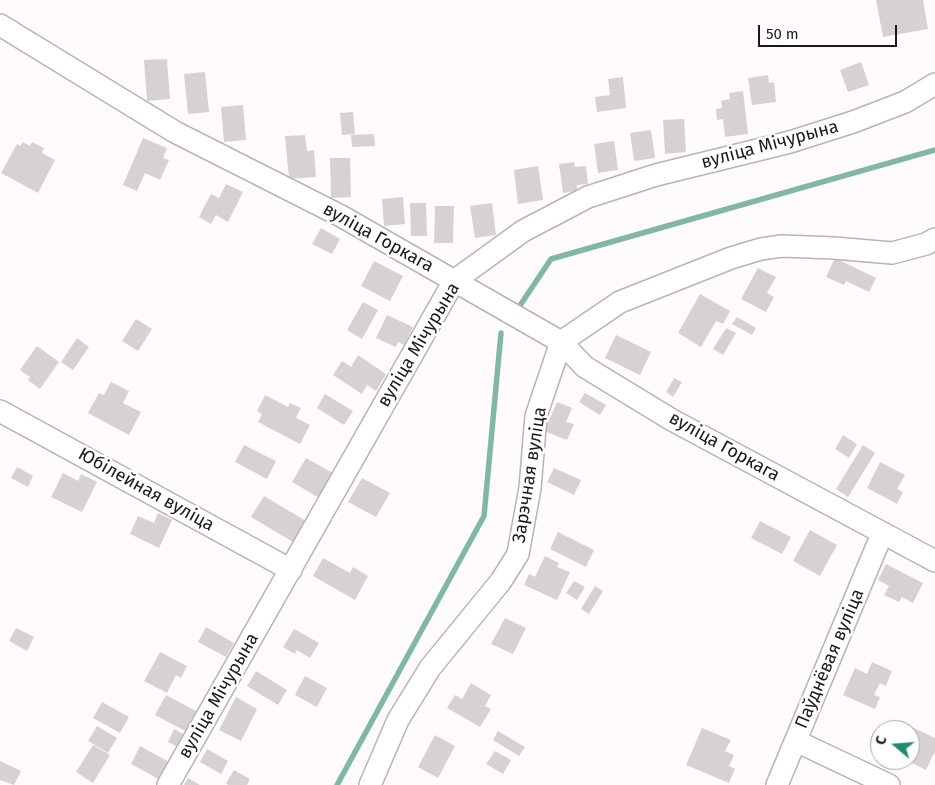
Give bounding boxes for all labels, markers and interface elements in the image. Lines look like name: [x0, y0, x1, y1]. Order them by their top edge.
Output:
scale bar: [760, 15, 899, 47]
text: 50 m: [766, 25, 799, 43]
street label: вуліца Мічурына: [699, 116, 841, 174]
street label: вуліца Горкага: [319, 199, 437, 277]
street label: вуліца Мічурына: [373, 279, 465, 411]
street label: Зарэчная вуліца: [509, 405, 551, 545]
street label: вуліца Горкага: [665, 408, 783, 486]
street label: Юбілейная вуліца: [74, 444, 218, 536]
street label: Паўднёвая вуліца: [791, 586, 869, 732]
street label: вуліца Мічурына: [174, 629, 264, 763]
north arrow: [870, 720, 920, 770]
text: С: [872, 734, 891, 747]

